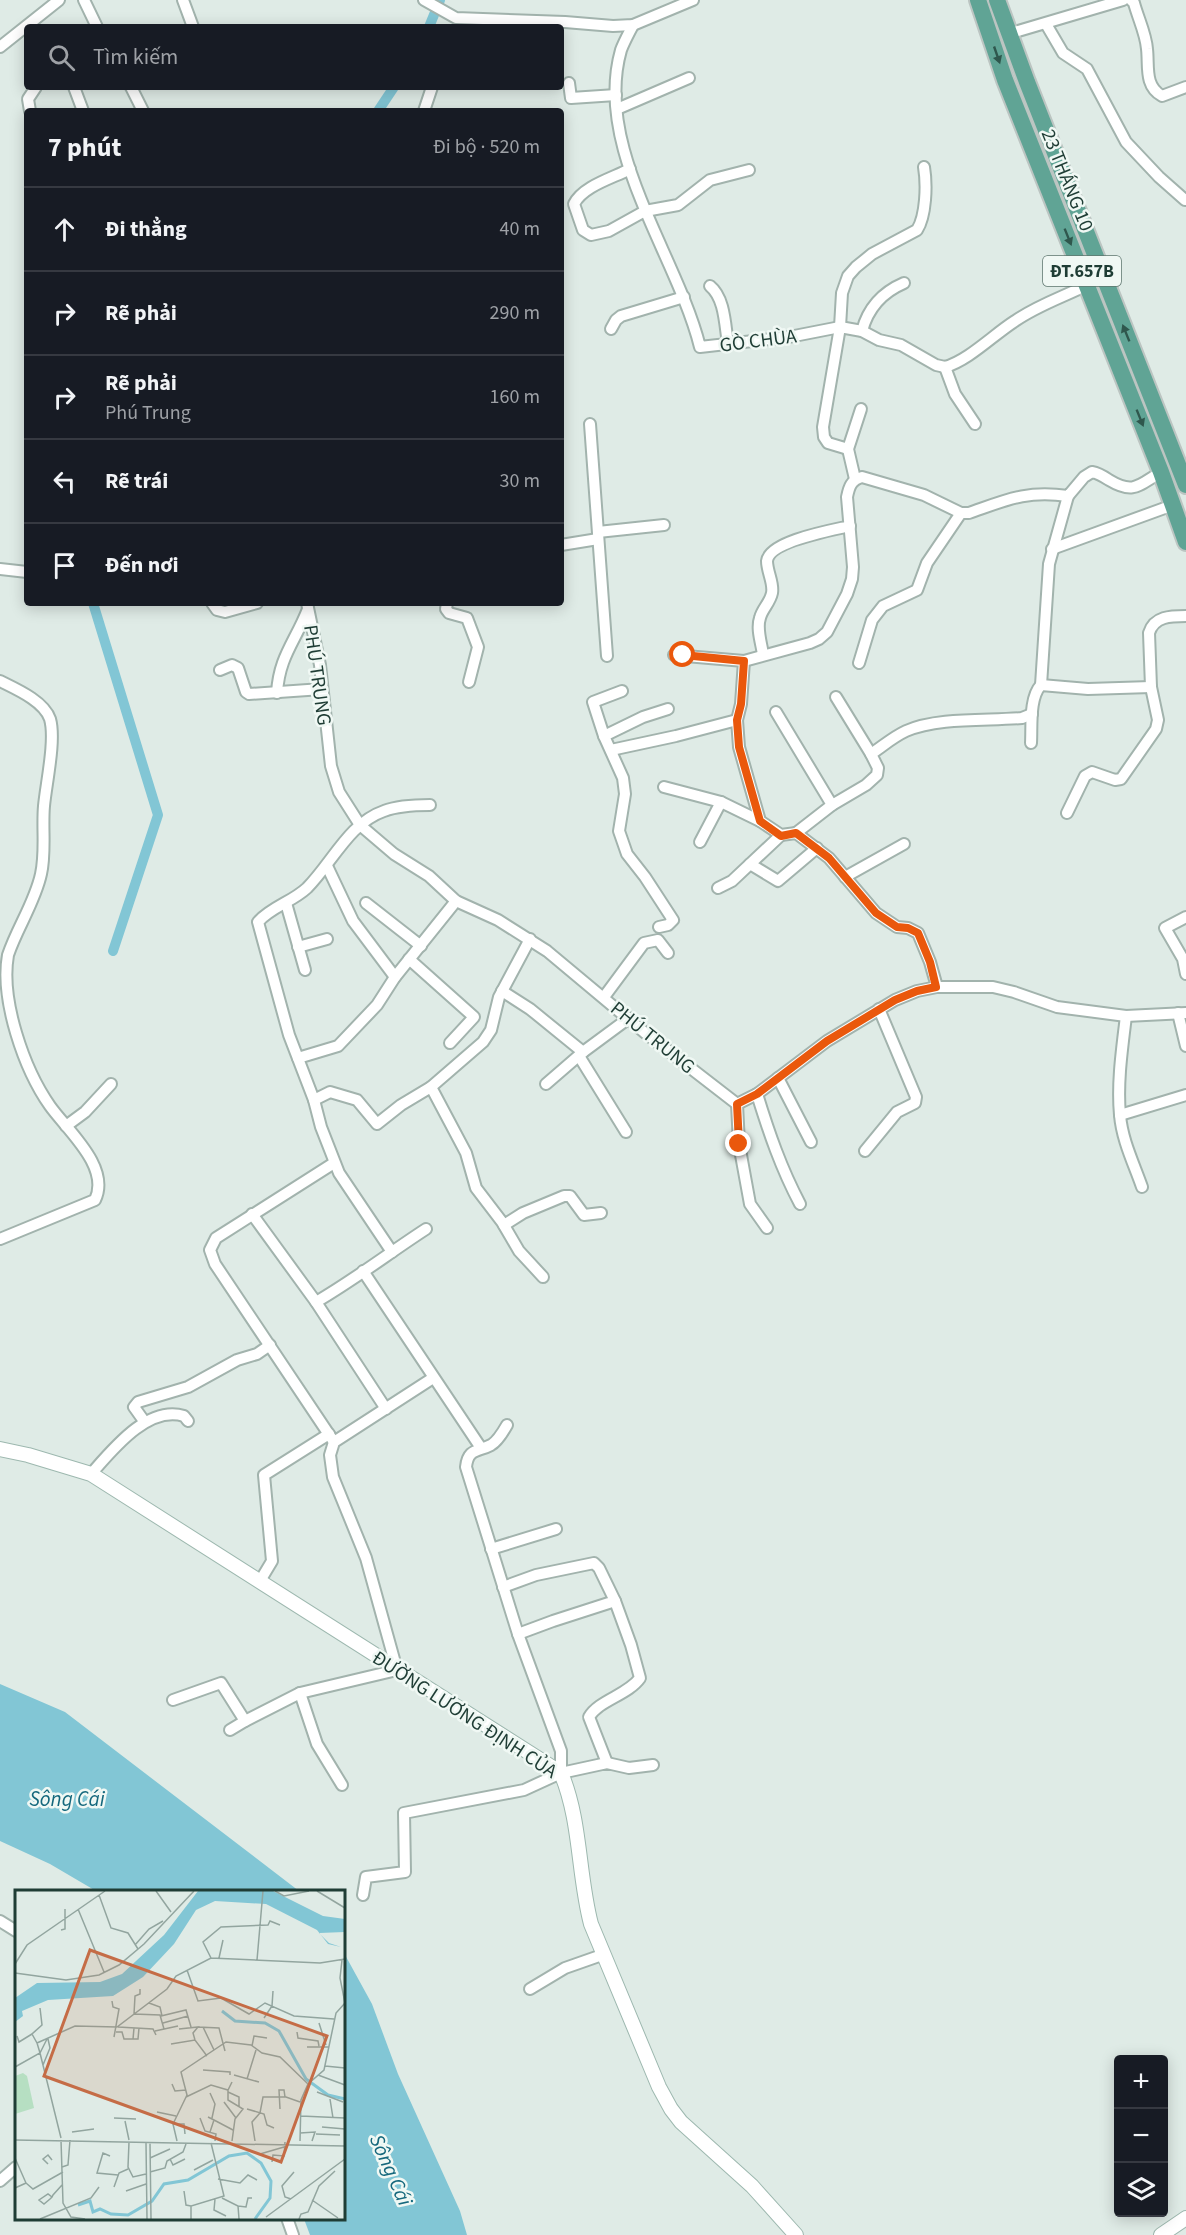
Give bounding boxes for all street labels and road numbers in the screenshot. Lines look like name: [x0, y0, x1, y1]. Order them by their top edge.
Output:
street label: 23 THÁNG 10: [1034, 125, 1100, 236]
road number: ĐT.657B: [1043, 256, 1121, 286]
street label: GÒ CHÙA: [718, 322, 798, 360]
street label: PHÚ TRUNG: [296, 623, 338, 727]
street label: PHÚ TRUNG: [604, 995, 701, 1081]
street label: ĐƯỜNG LƯƠNG ĐỊNH CỦA: [366, 1644, 563, 1785]

